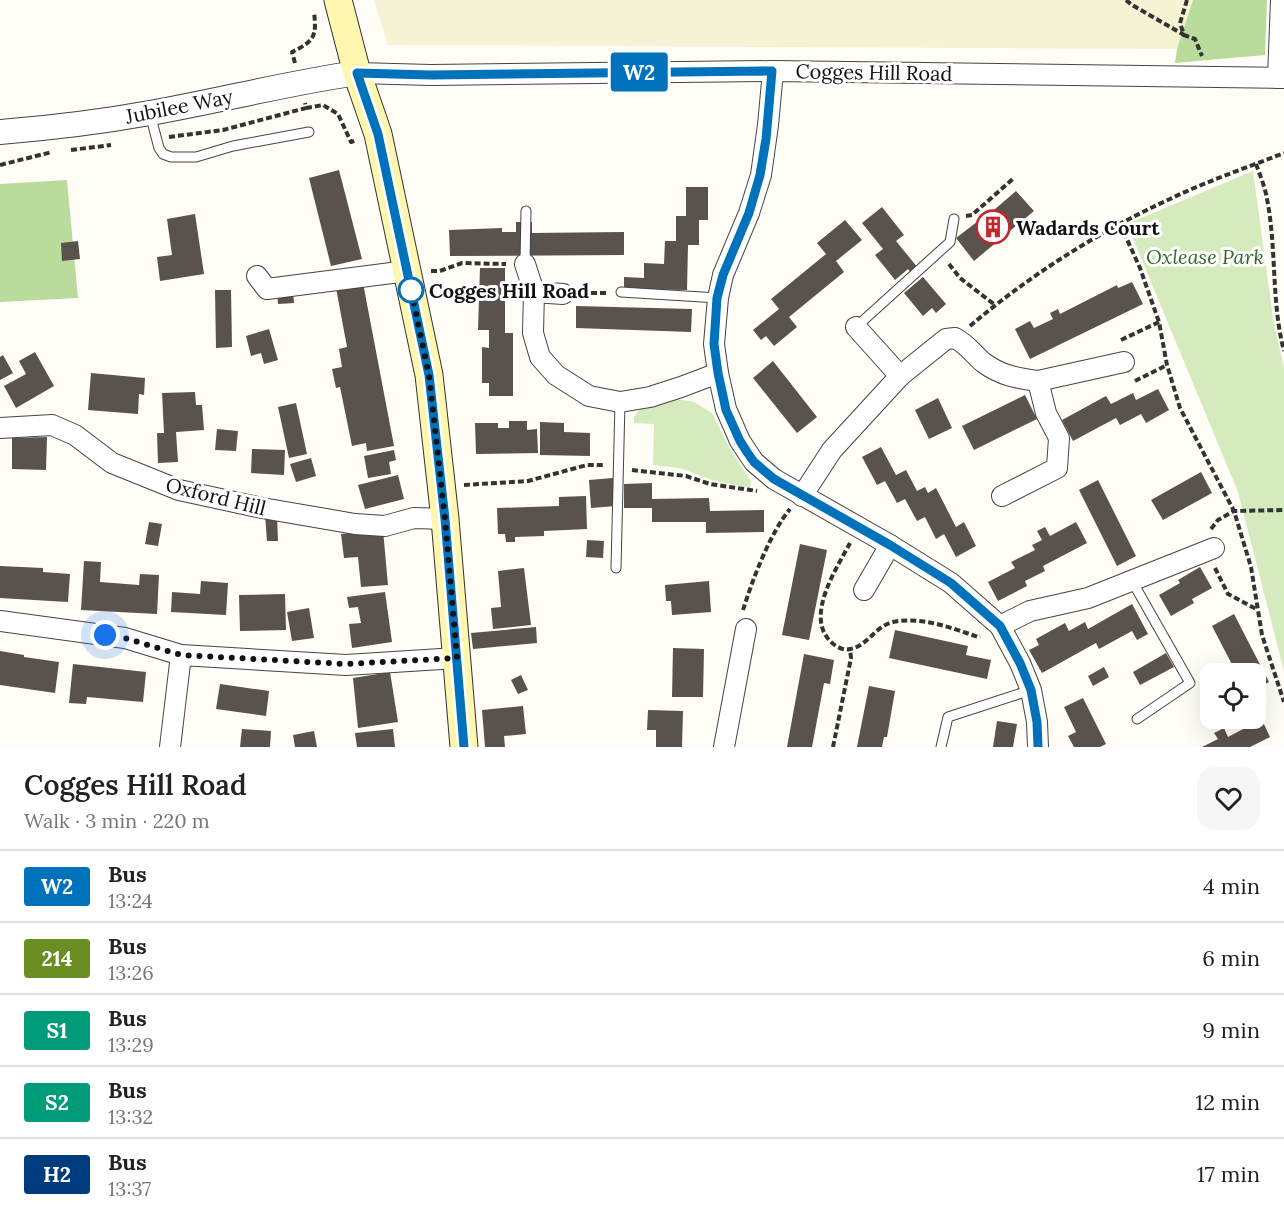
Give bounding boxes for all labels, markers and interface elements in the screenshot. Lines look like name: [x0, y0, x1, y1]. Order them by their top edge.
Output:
line badge: W2: [612, 52, 666, 92]
street label: Cogges Hill Road: [795, 58, 953, 86]
text: W2: [623, 59, 655, 86]
street label: Jubilee Way: [122, 83, 235, 129]
building icon: Wadards Court: [975, 209, 1011, 245]
place label: Wadards Court: [1016, 215, 1160, 240]
park label: Oxlease Park: [1146, 244, 1264, 269]
marker: Cogges Hill Road: [398, 277, 424, 303]
place label: Cogges Hill Road: [429, 278, 589, 303]
street label: Oxford Hill: [163, 471, 269, 521]
your location: [90, 620, 120, 650]
map controls: [1200, 663, 1266, 729]
button: locate: [1200, 663, 1266, 729]
text: Cogges Hill Road: [24, 767, 247, 803]
button: heart: [1197, 767, 1260, 830]
text: Walk · 3 min · 220 m: [24, 808, 210, 833]
text: Bus: [108, 860, 147, 888]
text: 4 min: [1203, 872, 1260, 900]
text: W2: [41, 873, 73, 900]
text: 13:24: [108, 888, 153, 913]
text: Bus: [108, 932, 147, 960]
text: 6 min: [1202, 944, 1260, 972]
text: 214: [41, 945, 73, 972]
text: 13:26: [108, 960, 154, 985]
text: Bus: [108, 1004, 147, 1032]
text: 9 min: [1202, 1016, 1260, 1044]
text: S1: [46, 1017, 68, 1044]
text: 13:29: [108, 1032, 154, 1057]
text: Bus: [108, 1076, 147, 1104]
text: 12 min: [1195, 1088, 1260, 1116]
text: S2: [45, 1089, 69, 1116]
text: 13:32: [108, 1104, 153, 1129]
text: Bus: [108, 1148, 147, 1176]
text: 17 min: [1197, 1160, 1260, 1188]
text: H2: [43, 1161, 71, 1188]
text: 13:37: [108, 1176, 151, 1201]

